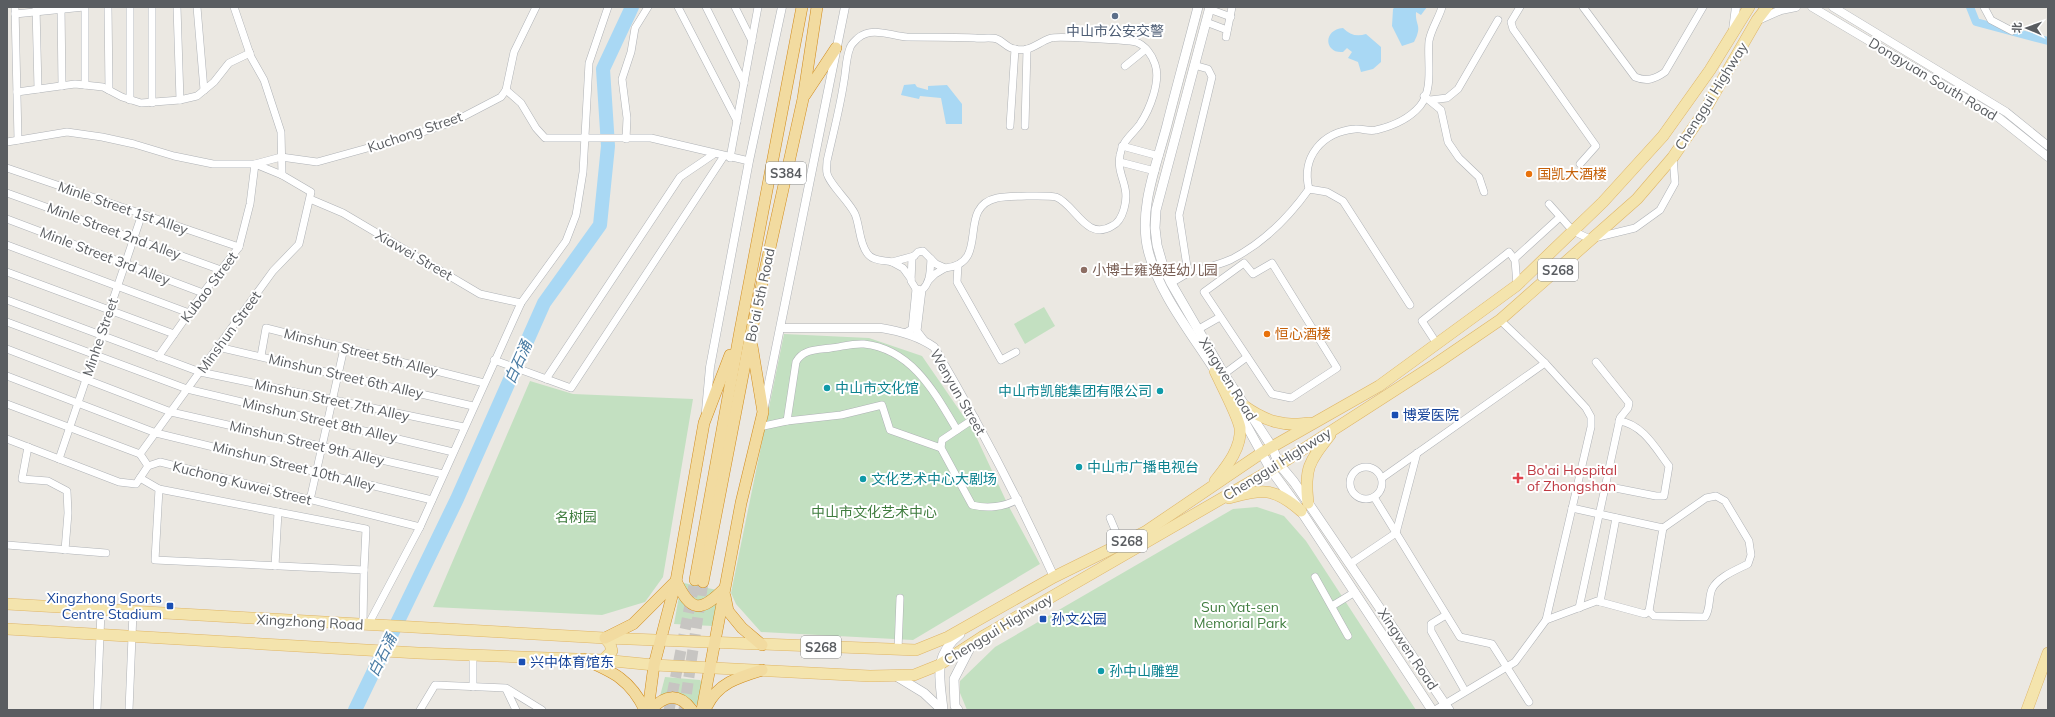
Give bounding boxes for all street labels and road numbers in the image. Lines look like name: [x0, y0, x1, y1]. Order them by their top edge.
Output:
street label: Dongyuan South Road: [1865, 33, 2001, 125]
street label: Chenggui Highway: [1671, 38, 1752, 153]
street label: Kuchong Street: [365, 107, 465, 157]
road number: S384: [766, 162, 806, 184]
street label: Minle Street 1st Alley: [56, 177, 191, 239]
street label: Minle Street 2nd Alley: [45, 198, 184, 264]
street label: Minle Street 3rd Alley: [37, 223, 173, 289]
street label: Xiawei Street: [372, 226, 456, 284]
street label: Bo'ai 5th Road: [741, 246, 779, 344]
street label: Kubao Street: [177, 248, 242, 326]
road number: S268: [1538, 259, 1578, 281]
street label: Minshun Street: [193, 287, 265, 377]
street label: Minhe Street: [78, 295, 122, 379]
street label: Minshun Street 5th Alley: [282, 324, 440, 380]
street label: Xingwen Road: [1195, 334, 1261, 424]
street label: Wenyun Street: [926, 346, 990, 438]
street label: Minshun Street 6th Alley: [267, 349, 426, 403]
street label: Minshun Street 7th Alley: [253, 375, 412, 425]
street label: Minshun Street 8th Alley: [241, 393, 400, 447]
street label: Minshun Street 9th Alley: [228, 416, 387, 470]
street label: Chenggui Highway: [1220, 423, 1335, 504]
street label: Minshun Street 10th Alley: [211, 437, 377, 495]
street label: Kuchong Kuwei Street: [171, 457, 313, 509]
road number: S268: [1107, 530, 1147, 552]
street label: Chenggui Highway: [940, 589, 1056, 669]
street label: Xingwen Road: [1374, 605, 1442, 693]
street label: Xingzhong Road: [256, 610, 364, 634]
road number: S268: [801, 636, 841, 658]

